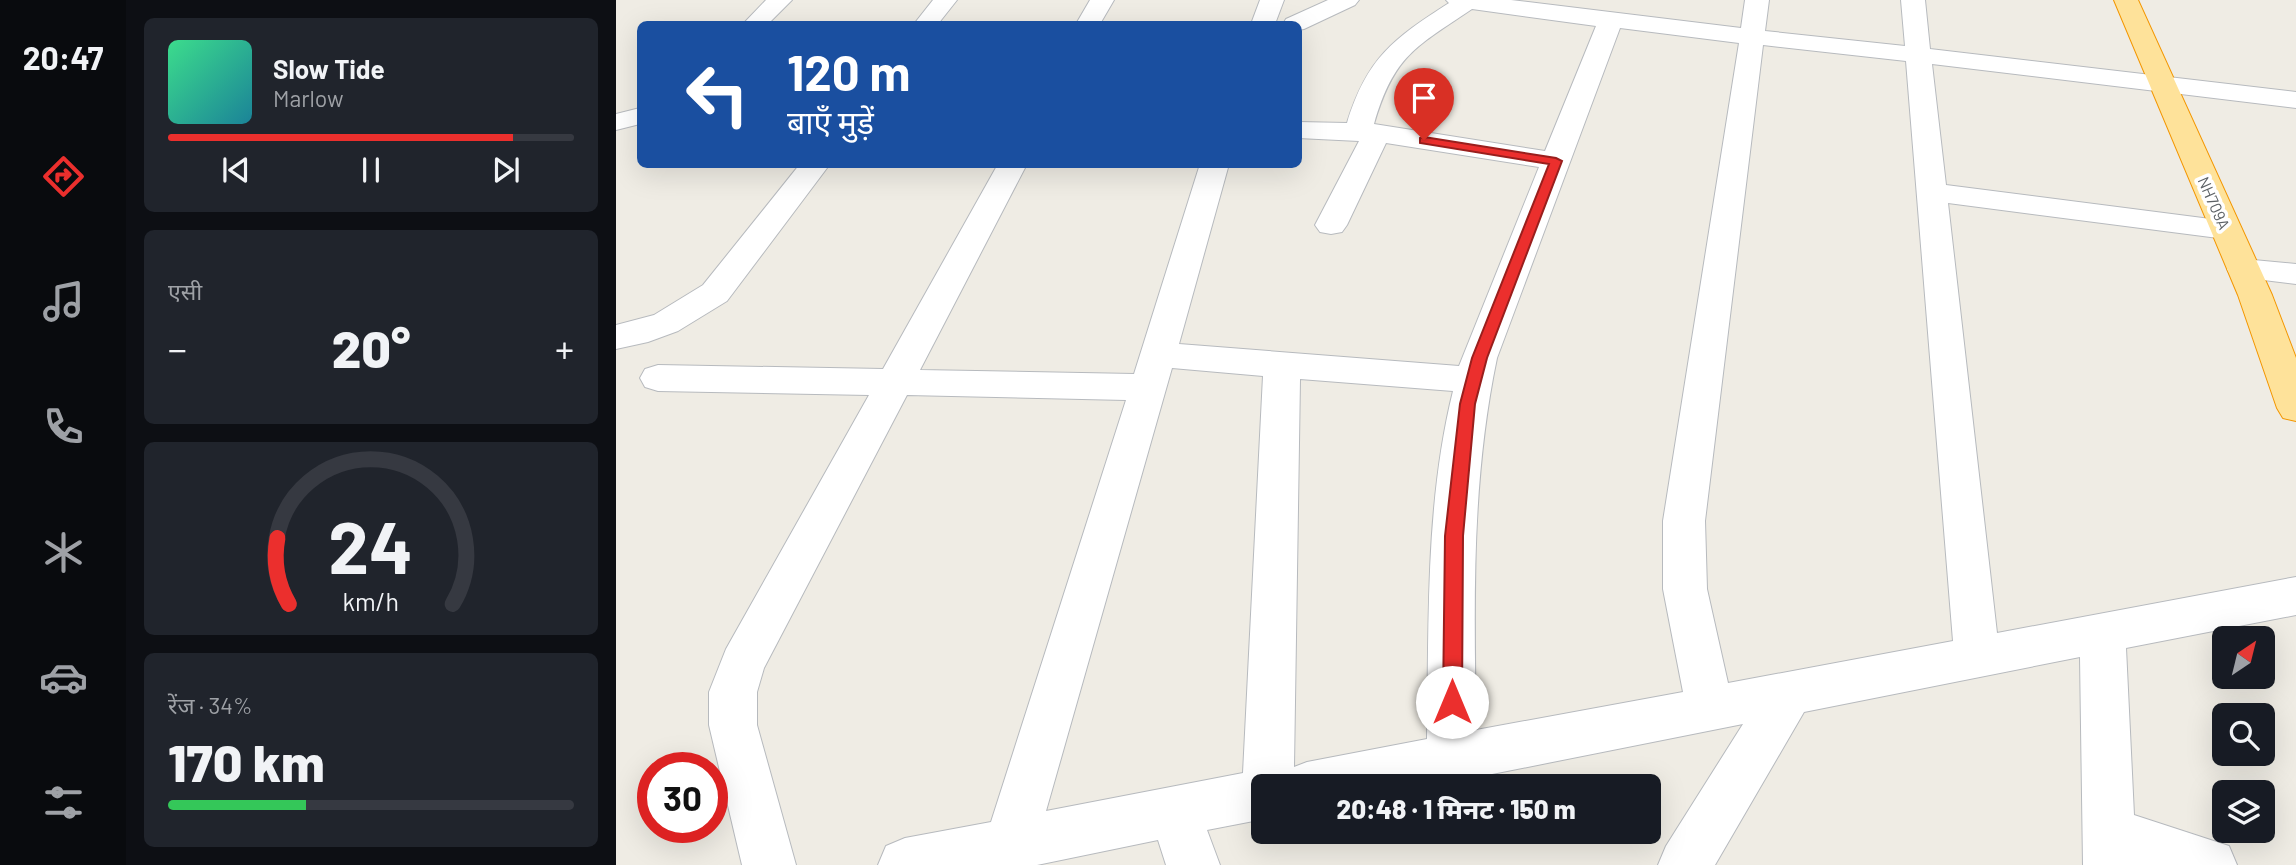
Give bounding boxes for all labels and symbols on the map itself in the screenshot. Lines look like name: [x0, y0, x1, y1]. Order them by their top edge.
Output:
pin: [1394, 68, 1454, 140]
street label: NH709A: [2194, 173, 2235, 232]
north arrow: [2212, 626, 2275, 690]
position arrow: [1415, 665, 1489, 739]
speed limit sign: 30: [637, 752, 728, 843]

